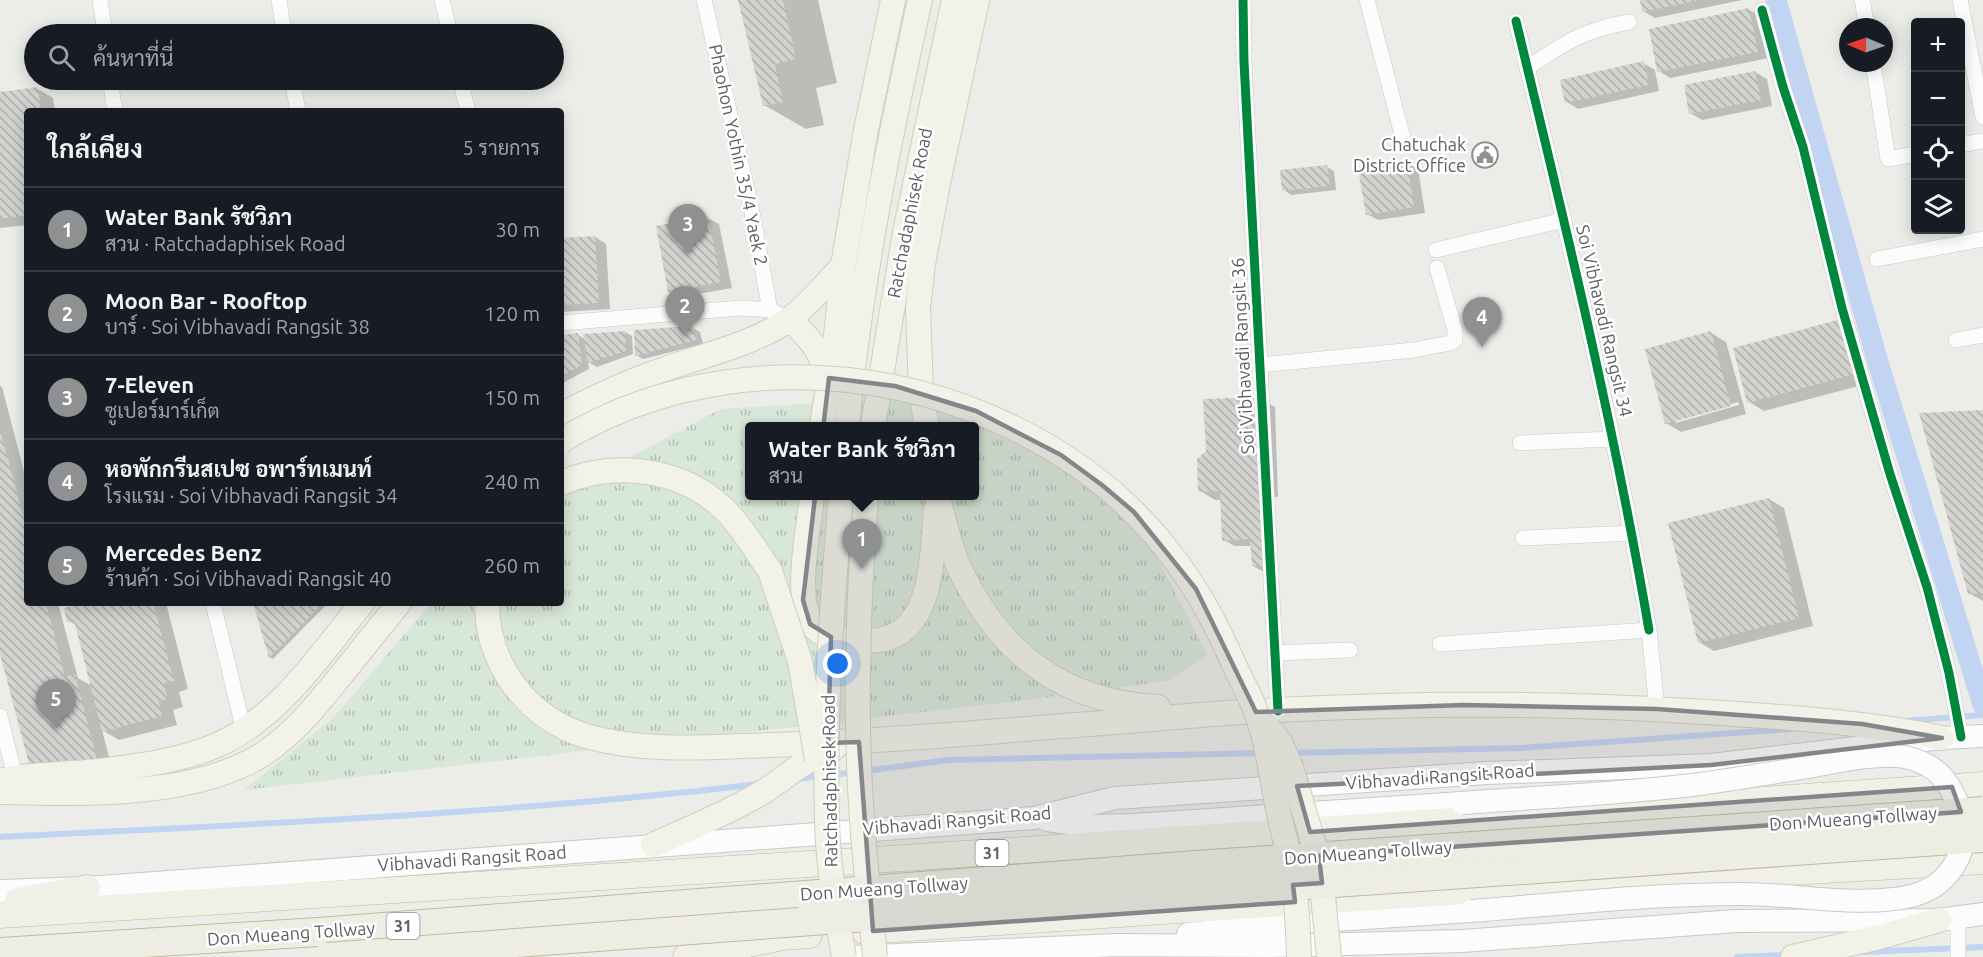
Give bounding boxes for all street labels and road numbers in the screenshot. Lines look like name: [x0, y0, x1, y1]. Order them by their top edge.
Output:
street label: Phaohon Yothin 35/4 Yaek 2: [706, 42, 772, 267]
street label: Ratchadaphisek Road: [883, 126, 935, 300]
street label: Soi Vibhavadi Rangsit 34: [1573, 223, 1637, 419]
street label: Soi Vibhavadi Rangsit 36: [1227, 257, 1257, 455]
street label: Ratchadaphisek Road: [817, 694, 841, 868]
street label: Vibhavadi Rangsit Road: [1345, 759, 1535, 793]
street label: Vibhavadi Rangsit Road: [862, 802, 1052, 838]
street label: Don Mueang Tollway: [1768, 802, 1938, 834]
street label: Don Mueang Tollway: [1283, 836, 1453, 868]
road number: 31: [976, 840, 1008, 866]
street label: Vibhavadi Rangsit Road: [377, 841, 567, 875]
street label: Don Mueang Tollway: [799, 872, 969, 904]
road number: 31: [386, 913, 420, 939]
street label: Don Mueang Tollway: [206, 917, 376, 949]

